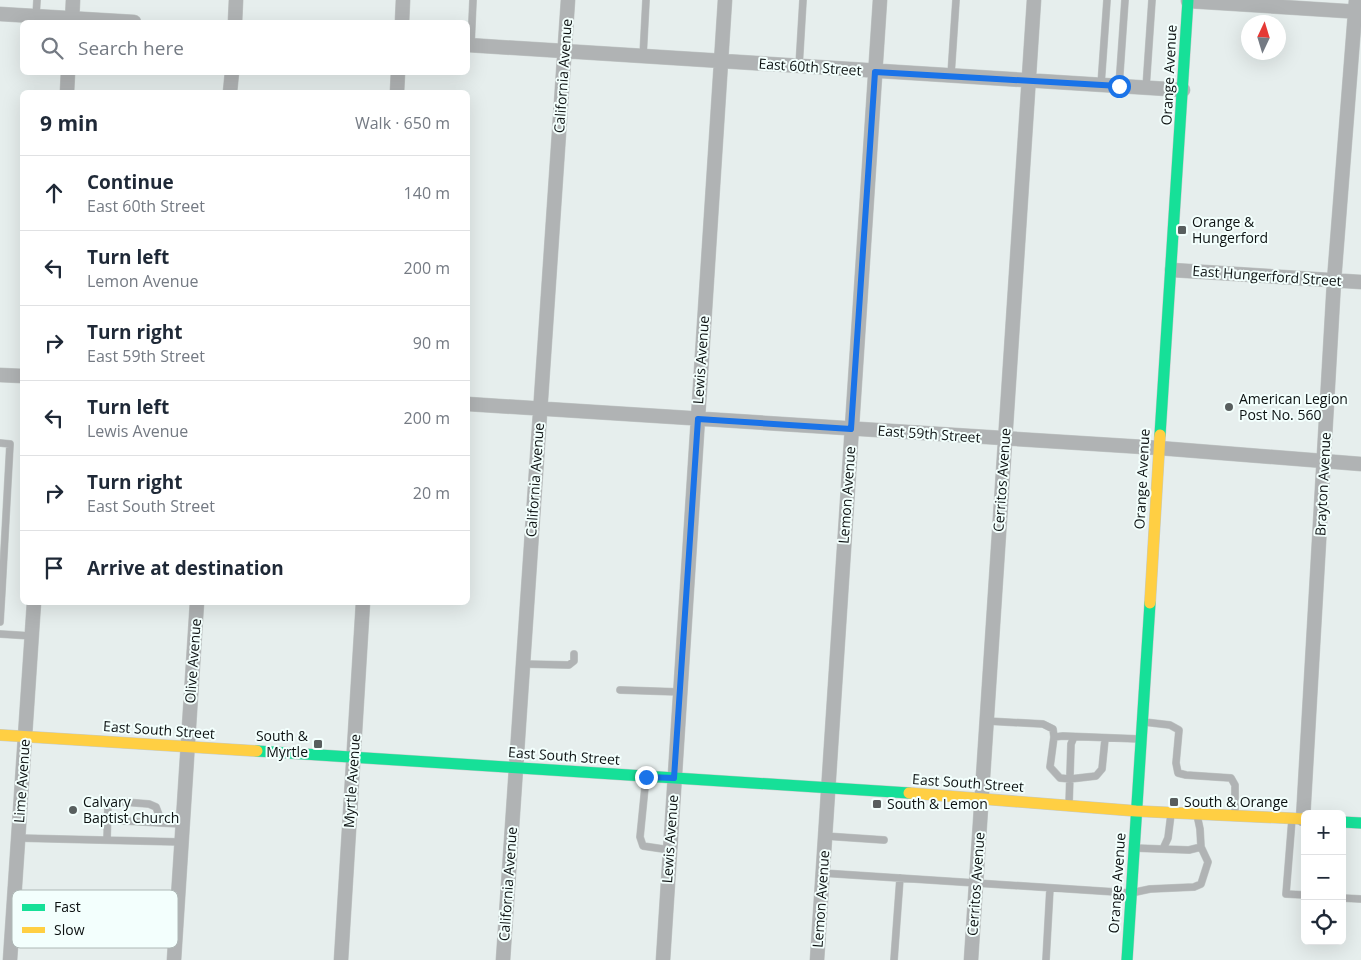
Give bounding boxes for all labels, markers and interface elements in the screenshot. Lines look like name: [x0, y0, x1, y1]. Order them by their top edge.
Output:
north arrow: [1241, 15, 1286, 60]
street label: California Avenue: [549, 18, 576, 134]
search box: [20, 20, 470, 75]
street label: Orange Avenue: [1156, 24, 1181, 126]
icon: search: [38, 34, 66, 62]
text: Search here: [78, 35, 184, 61]
street label: East 60th Street: [758, 53, 862, 80]
route start: [1108, 75, 1131, 98]
text: 9 min: [40, 109, 98, 137]
text: Walk · 650 m: [355, 112, 450, 134]
text: Continue: [87, 169, 174, 195]
icon: ahead: [40, 179, 68, 207]
text: 140 m: [404, 182, 450, 204]
text: East 60th Street: [87, 195, 205, 217]
place label: Orange & Hungerford: [1192, 212, 1268, 247]
marker: Orange & Hungerford: [1176, 224, 1188, 236]
text: Turn left: [87, 244, 169, 270]
icon: left: [40, 254, 68, 282]
text: 200 m: [404, 257, 450, 279]
street label: East Hungerford Street: [1192, 261, 1342, 290]
text: Lemon Avenue: [87, 270, 198, 292]
street label: Lewis Avenue: [688, 315, 713, 405]
text: Turn right: [87, 319, 182, 345]
icon: right: [40, 329, 68, 357]
text: 90 m: [413, 332, 450, 354]
text: East 59th Street: [87, 345, 205, 367]
place label: American Legion Post No. 560: [1239, 389, 1348, 424]
text: Turn left: [87, 394, 169, 420]
marker: American Legion Post No. 560: [1223, 401, 1235, 413]
icon: left: [40, 404, 68, 432]
text: 200 m: [404, 407, 450, 429]
text: Lewis Avenue: [87, 420, 188, 442]
street label: East 59th Street: [877, 420, 981, 447]
street label: California Avenue: [521, 422, 548, 538]
street label: Cerritos Avenue: [988, 427, 1015, 533]
street label: Orange Avenue: [1129, 428, 1154, 530]
street label: Brayton Avenue: [1310, 431, 1335, 536]
street label: Lemon Avenue: [834, 446, 859, 544]
text: Turn right: [87, 469, 182, 495]
icon: right: [40, 479, 68, 507]
text: 20 m: [413, 482, 450, 504]
text: East South Street: [87, 495, 215, 517]
icon: arrive: [40, 554, 68, 582]
text: Arrive at destination: [87, 555, 284, 581]
street label: Olive Avenue: [180, 618, 205, 704]
street label: East South Street: [103, 716, 215, 743]
place label: South & Myrtle: [256, 726, 309, 761]
street label: Myrtle Avenue: [339, 733, 364, 829]
street label: Lime Avenue: [9, 738, 34, 824]
marker: South & Myrtle: [312, 738, 324, 750]
street label: East South Street: [508, 742, 620, 769]
route end: [635, 766, 658, 789]
street label: East South Street: [912, 769, 1024, 796]
place label: Calvary Baptist Church: [83, 792, 179, 827]
place label: South & Orange: [1184, 792, 1288, 811]
street label: Lewis Avenue: [657, 794, 682, 884]
place label: South & Lemon: [887, 794, 988, 813]
marker: South & Orange: [1168, 796, 1180, 808]
marker: South & Lemon: [871, 798, 883, 810]
marker: Calvary Baptist Church: [67, 804, 79, 816]
map controls: [1301, 810, 1346, 945]
button: +: [1301, 810, 1346, 855]
street label: California Avenue: [494, 826, 521, 942]
street label: Cerritos Avenue: [962, 831, 989, 937]
street label: Orange Avenue: [1104, 832, 1130, 934]
street label: Lemon Avenue: [808, 850, 833, 948]
button: −: [1301, 855, 1346, 900]
legend: [12, 890, 178, 948]
text: Fast: [54, 897, 81, 916]
button: locate: [1301, 900, 1346, 945]
text: Slow: [54, 920, 85, 939]

